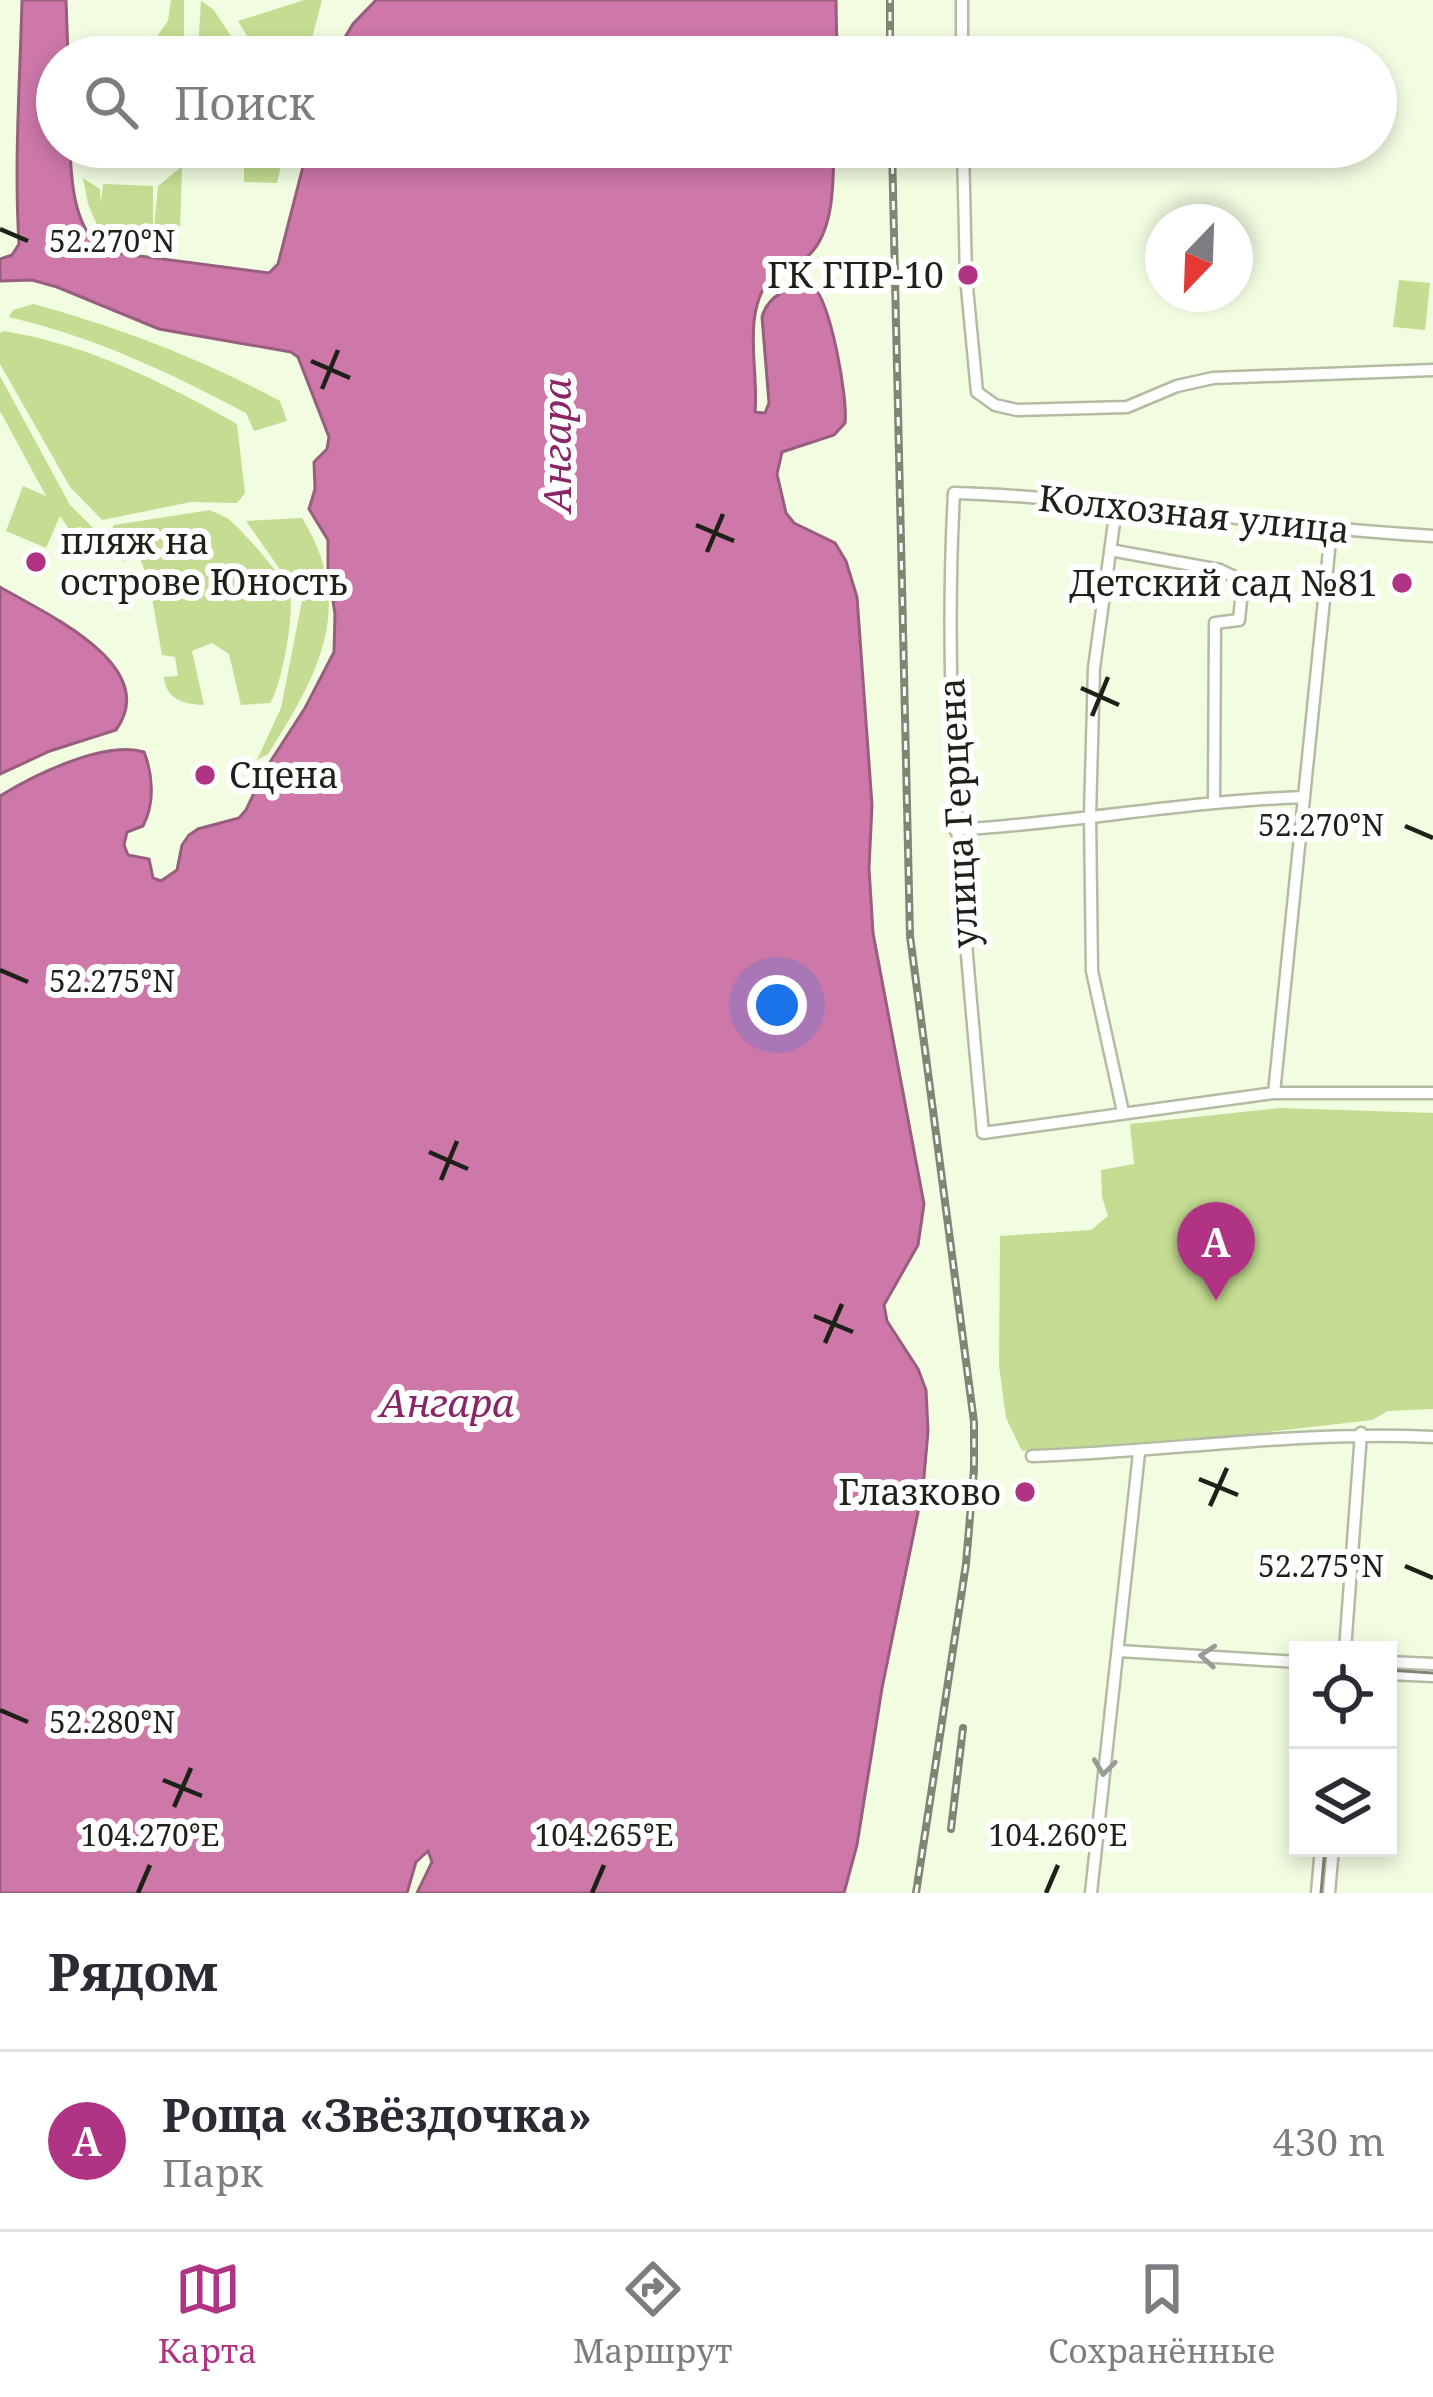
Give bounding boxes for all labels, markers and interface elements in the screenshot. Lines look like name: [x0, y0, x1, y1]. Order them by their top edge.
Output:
search box: [36, 36, 1397, 168]
icon: search: [78, 69, 144, 135]
text: Поиск: [174, 72, 315, 133]
north arrow: [1145, 204, 1253, 312]
text: 52.270°N: [49, 220, 175, 261]
place label: ГК ГПР-10: [767, 250, 944, 299]
marker: ГК ГПР-10: [955, 262, 981, 288]
water label: Ангара: [529, 377, 582, 516]
street label: Колхозная улица: [1036, 473, 1352, 554]
place label: пляж на острове Юность: [60, 516, 348, 606]
marker: пляж на острове Юность: [23, 549, 49, 575]
place label: Детский сад №81: [1069, 558, 1378, 607]
marker: Детский сад №81: [1389, 570, 1415, 596]
street label: улица Герцена: [926, 677, 989, 949]
place label: Сцена: [229, 750, 339, 799]
marker: Сцена: [192, 762, 218, 788]
text: 52.270°N: [1258, 804, 1384, 845]
text: 52.275°N: [49, 960, 175, 1001]
your location: [747, 975, 807, 1035]
pin: A: [1177, 1202, 1255, 1301]
water label: Ангара: [376, 1375, 515, 1428]
place label: Глазково: [838, 1467, 1001, 1516]
marker: Глазково: [1012, 1479, 1038, 1505]
text: 52.275°N: [1258, 1545, 1384, 1586]
map controls: [1289, 1641, 1397, 1857]
button: locate: [1289, 1641, 1397, 1749]
one-way arrow: [1198, 1643, 1217, 1669]
text: 52.280°N: [49, 1701, 175, 1742]
button: layers: [1289, 1749, 1397, 1857]
one-way arrow: [1092, 1757, 1118, 1776]
text: 104.270°E: [81, 1814, 219, 1855]
text: 104.265°E: [535, 1814, 673, 1855]
text: 104.260°E: [989, 1814, 1127, 1855]
text: Рядом: [48, 1936, 218, 2006]
text: Роща «Звёздочка»: [162, 2084, 592, 2145]
text: A: [72, 2114, 102, 2167]
text: 430 m: [1273, 2114, 1385, 2167]
text: Парк: [162, 2145, 263, 2198]
tab: Карта: [158, 2256, 257, 2373]
tab: Маршрут: [573, 2256, 733, 2373]
tab: Сохранённые: [1048, 2256, 1275, 2373]

